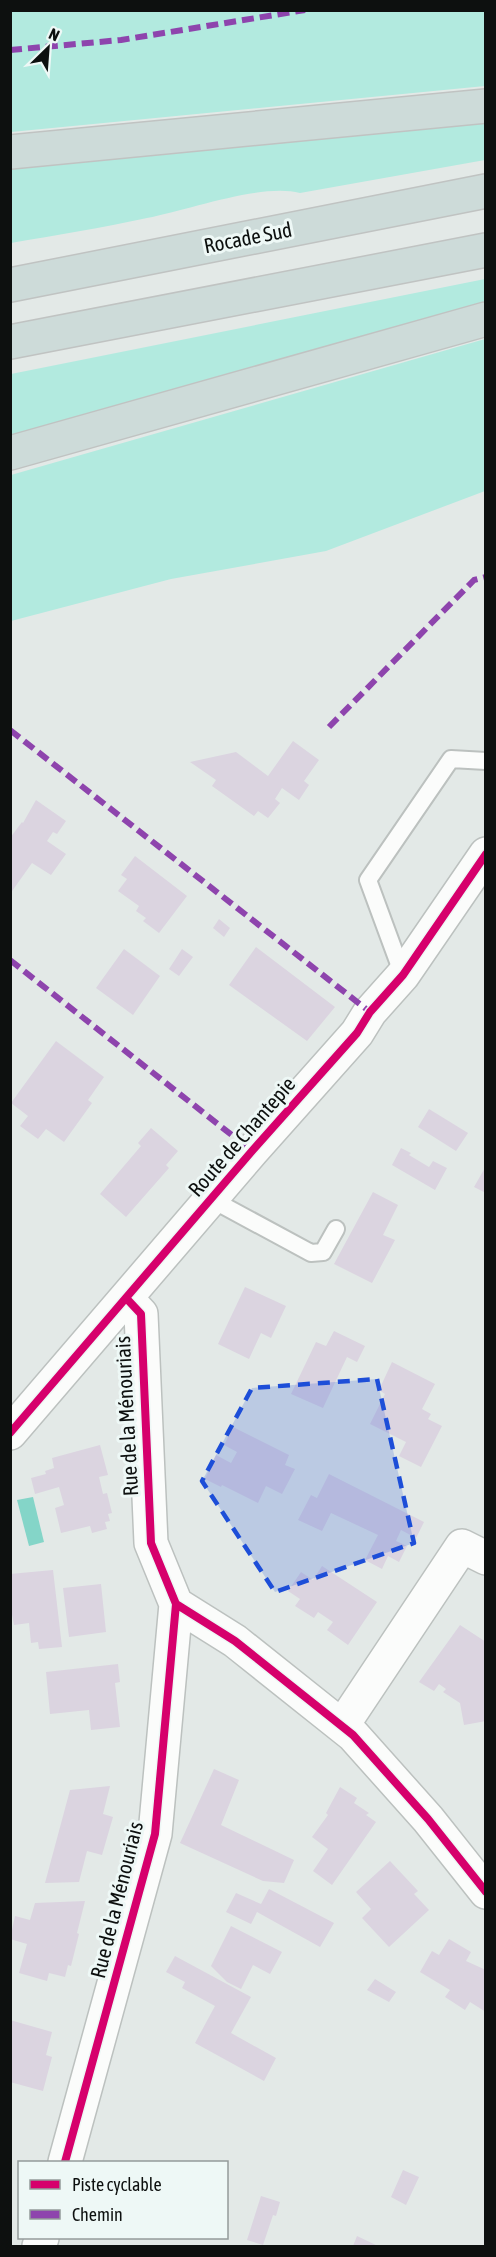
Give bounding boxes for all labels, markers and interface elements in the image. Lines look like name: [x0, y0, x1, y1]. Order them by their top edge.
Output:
north arrow: [18, 18, 78, 78]
text: N: [46, 24, 62, 45]
street label: Rocade Sud: [202, 217, 294, 257]
street label: Route de Chantepie: [183, 1072, 300, 1201]
street label: Rue de la Ménouriais: [110, 1335, 142, 1497]
street label: Rue de la Ménouriais: [85, 1819, 147, 1981]
legend: [18, 2161, 228, 2239]
text: Piste cyclable: [72, 2174, 162, 2195]
text: Chemin: [72, 2204, 123, 2225]

